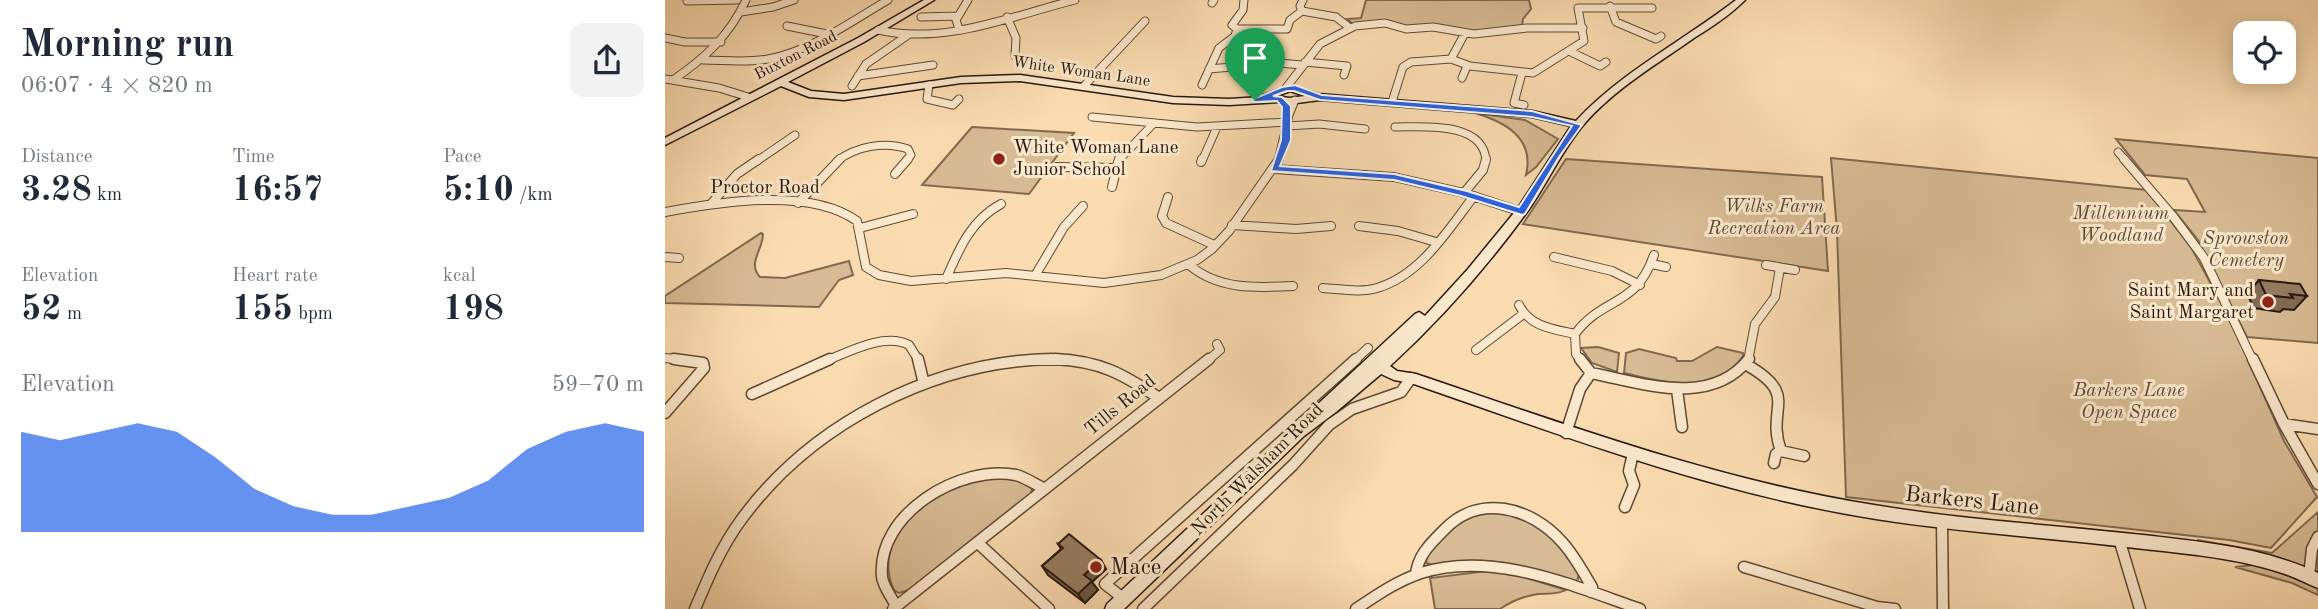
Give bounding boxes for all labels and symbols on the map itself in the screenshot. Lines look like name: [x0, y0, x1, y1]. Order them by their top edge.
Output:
street label: Buxton Road: [752, 28, 840, 84]
pin: [1225, 28, 1285, 100]
street label: White Woman Lane: [1011, 54, 1151, 90]
place label: White Woman Lane Junior School: [1013, 139, 1179, 180]
marker: White Woman Lane Junior School: [991, 151, 1007, 167]
street label: Proctor Road: [710, 179, 820, 198]
park label: Wilks Farm Recreation Area: [1706, 198, 1841, 239]
park label: Millennium Woodland: [2072, 205, 2169, 246]
park label: Sprowston Cemetery: [2203, 230, 2289, 271]
place label: Saint Mary and Saint Margaret: [2127, 282, 2254, 323]
marker: Saint Mary and Saint Margaret: [2260, 294, 2276, 310]
street label: Tills Road: [1082, 372, 1160, 440]
park label: Barkers Lane Open Space: [2072, 382, 2185, 423]
street label: North Walsham Road: [1188, 400, 1328, 540]
street label: Barkers Lane: [1904, 483, 2040, 519]
place label: Mace: [1110, 556, 1161, 579]
marker: Mace: [1088, 559, 1104, 575]

